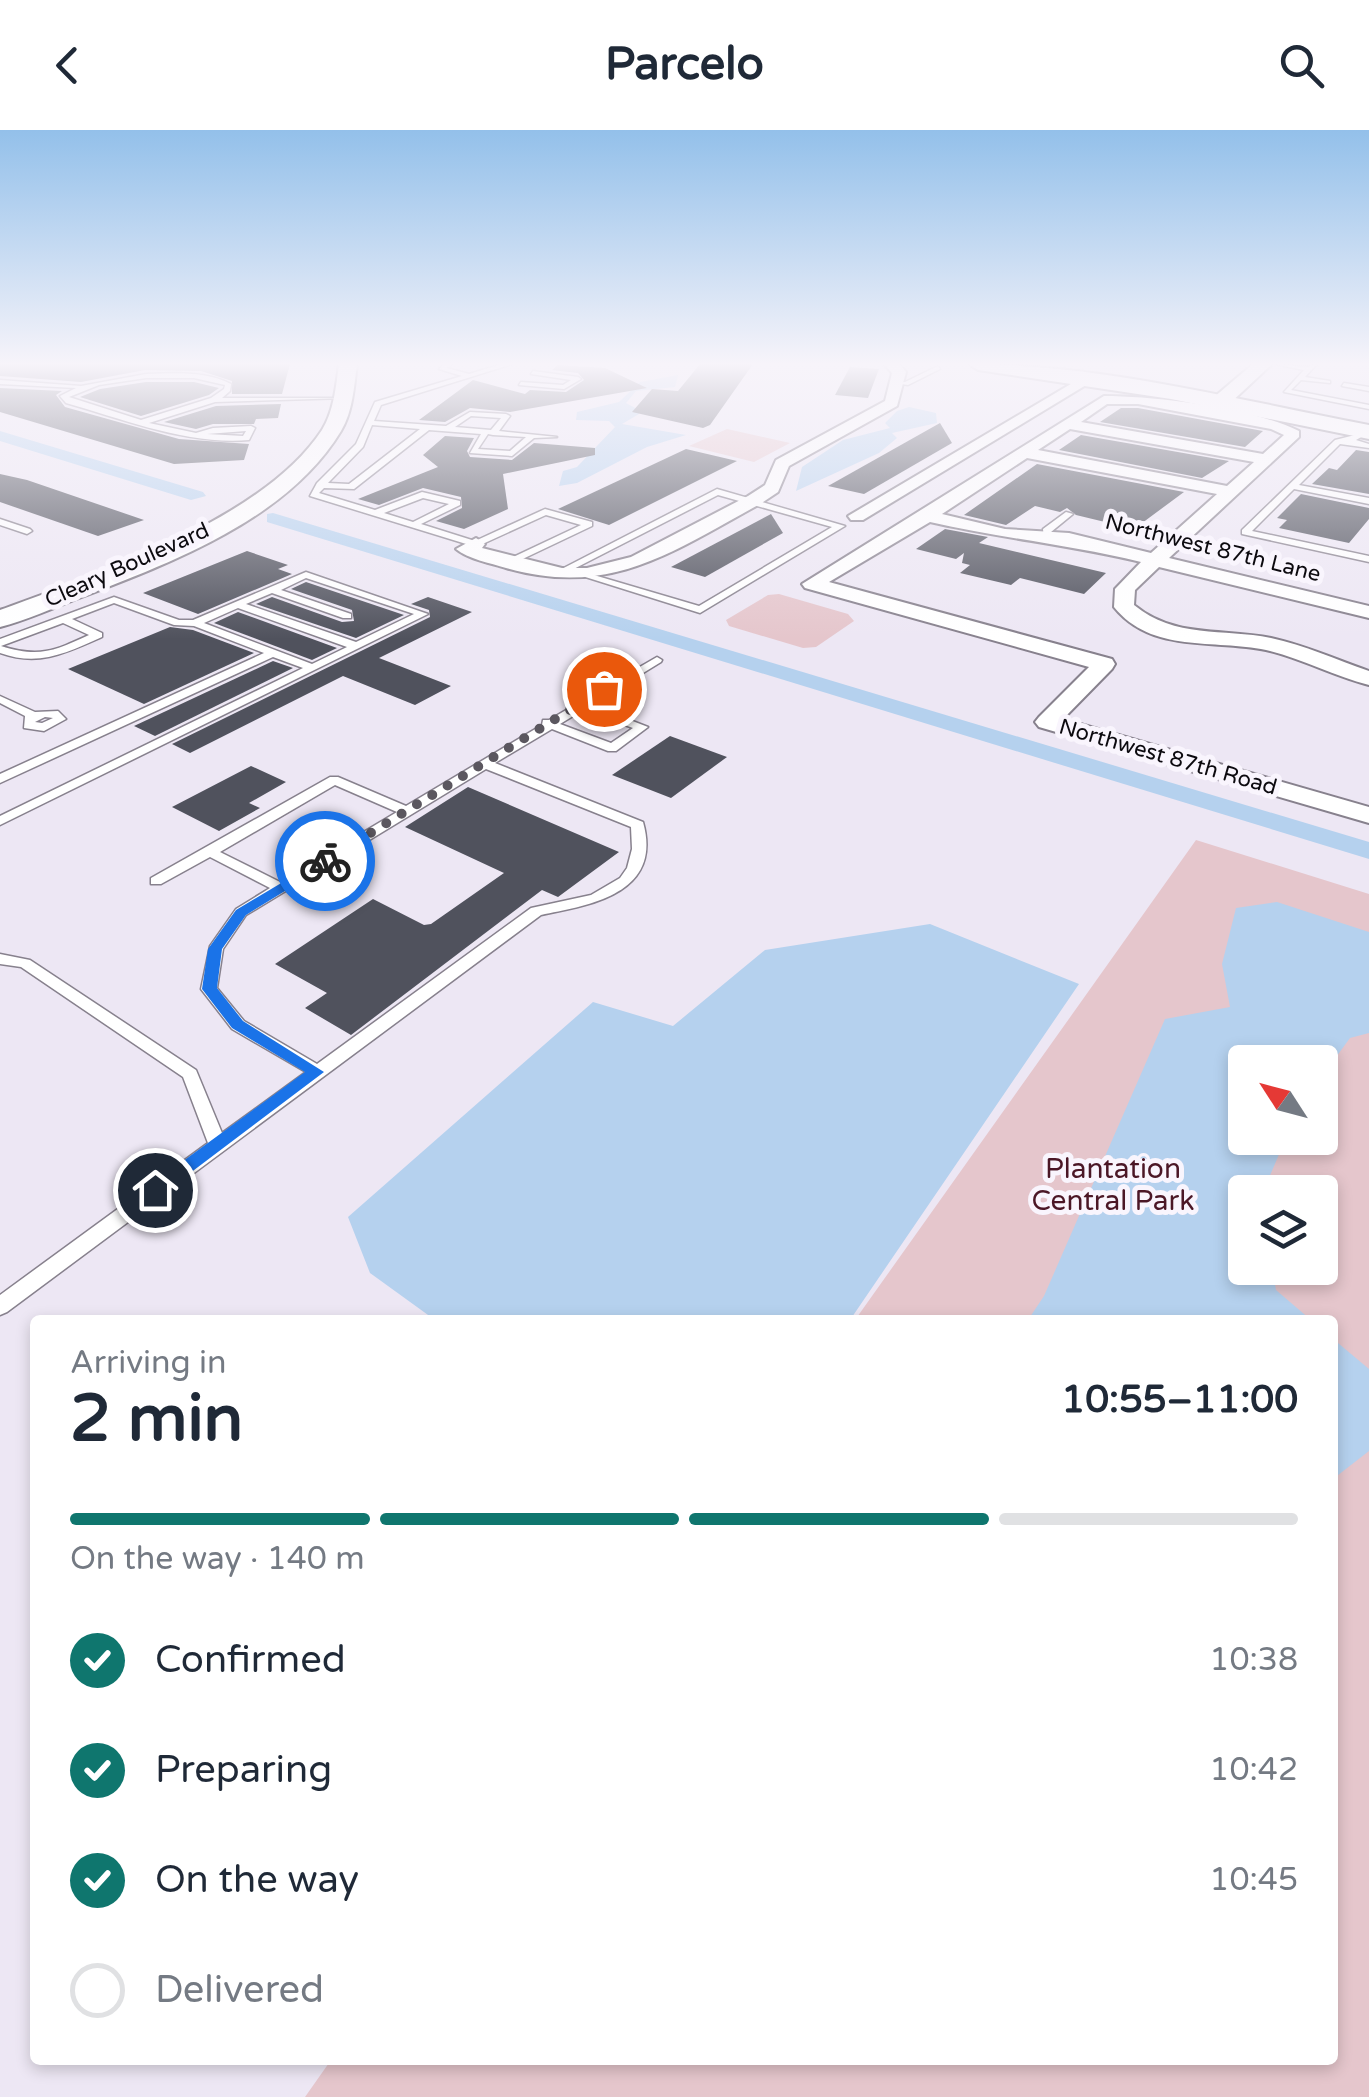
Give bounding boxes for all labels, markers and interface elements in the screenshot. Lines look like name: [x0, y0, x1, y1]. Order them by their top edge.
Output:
icon: back: [40, 38, 95, 93]
text: Parcelo: [605, 38, 764, 92]
icon: search: [1274, 38, 1329, 93]
street label: Northwest 87th Lane: [1103, 509, 1323, 587]
street label: Cleary Boulevard: [41, 517, 213, 613]
pin: [562, 647, 647, 732]
icon: bag: [577, 662, 632, 717]
street label: Northwest 87th Road: [1056, 713, 1280, 801]
courier: [275, 811, 375, 911]
icon: bike: [298, 834, 353, 889]
north arrow: [1228, 1045, 1338, 1155]
map controls: [1228, 1045, 1338, 1285]
pin: [113, 1148, 198, 1233]
park label: Plantation Central Park: [1032, 1152, 1194, 1218]
icon: home: [128, 1163, 183, 1218]
button: layers: [1228, 1175, 1338, 1285]
text: Arriving in: [70, 1344, 227, 1382]
text: 10:55–11:00: [1061, 1377, 1298, 1423]
text: 2 min: [70, 1380, 243, 1459]
text: On the way · 140 m: [70, 1540, 365, 1578]
icon: check: [70, 1633, 125, 1688]
text: Confirmed: [155, 1637, 346, 1683]
text: 10:38: [1209, 1641, 1298, 1679]
icon: check: [70, 1743, 125, 1798]
text: Preparing: [155, 1747, 332, 1793]
text: 10:42: [1209, 1751, 1298, 1789]
icon: check: [70, 1853, 125, 1908]
text: On the way: [155, 1857, 359, 1903]
text: 10:45: [1209, 1861, 1298, 1899]
text: Delivered: [155, 1967, 324, 2013]

